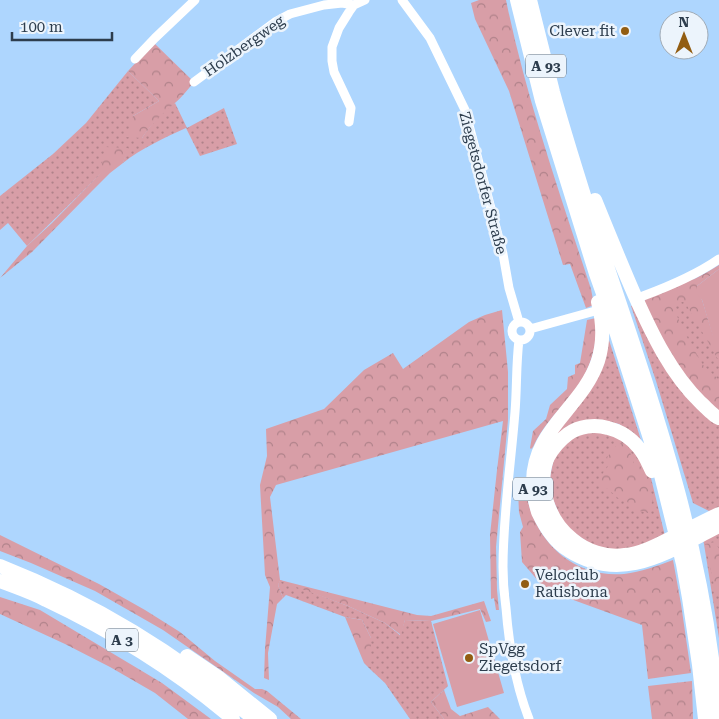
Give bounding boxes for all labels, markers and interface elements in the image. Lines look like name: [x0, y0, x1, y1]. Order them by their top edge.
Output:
scale bar: [12, 10, 112, 42]
north arrow: [659, 10, 709, 60]
street label: Holzbergweg: [200, 11, 288, 80]
text: N: [679, 14, 690, 30]
text: 100 m: [20, 18, 63, 36]
place label: Clever fit: [549, 22, 615, 40]
marker: Clever fit: [619, 25, 631, 37]
road number: A 93: [526, 54, 566, 78]
street label: Ziegetsdorfer Straße: [455, 110, 511, 256]
road number: A 93: [513, 478, 553, 500]
place label: Veloclub Ratisbona: [535, 566, 608, 601]
marker: Veloclub Ratisbona: [519, 578, 531, 590]
road number: A 3: [106, 628, 138, 652]
place label: SpVgg Ziegetsdorf: [479, 640, 562, 675]
marker: SpVgg Ziegetsdorf: [463, 652, 475, 664]

